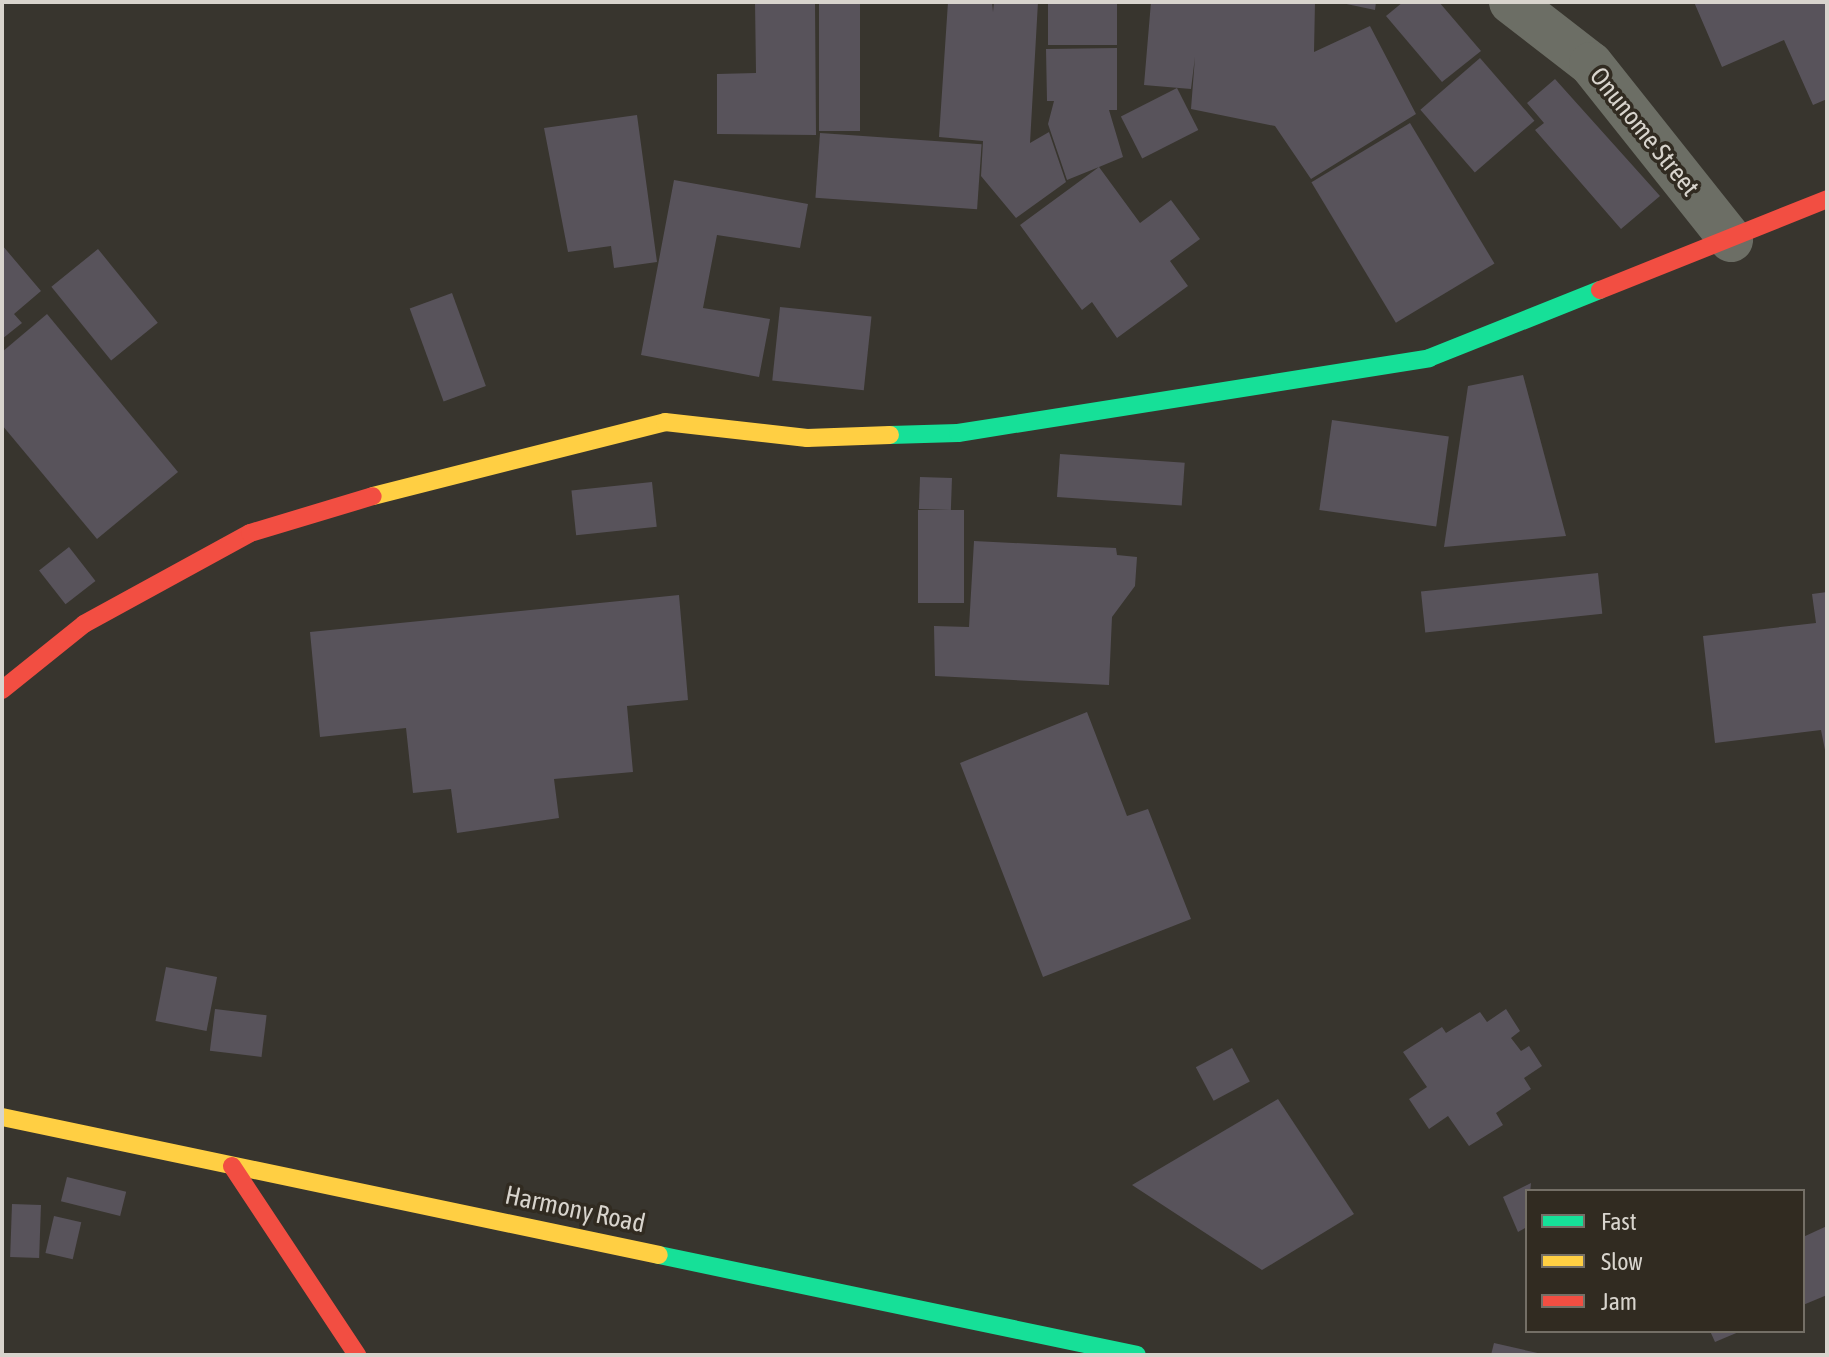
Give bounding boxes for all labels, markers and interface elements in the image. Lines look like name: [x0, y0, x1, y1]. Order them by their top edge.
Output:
street label: Onunome Street: [1583, 61, 1705, 203]
street label: Harmony Road: [502, 1180, 648, 1240]
legend: [1525, 1189, 1805, 1333]
text: Fast: [1601, 1208, 1637, 1235]
text: Slow: [1601, 1248, 1643, 1275]
text: Jam: [1601, 1288, 1637, 1315]

